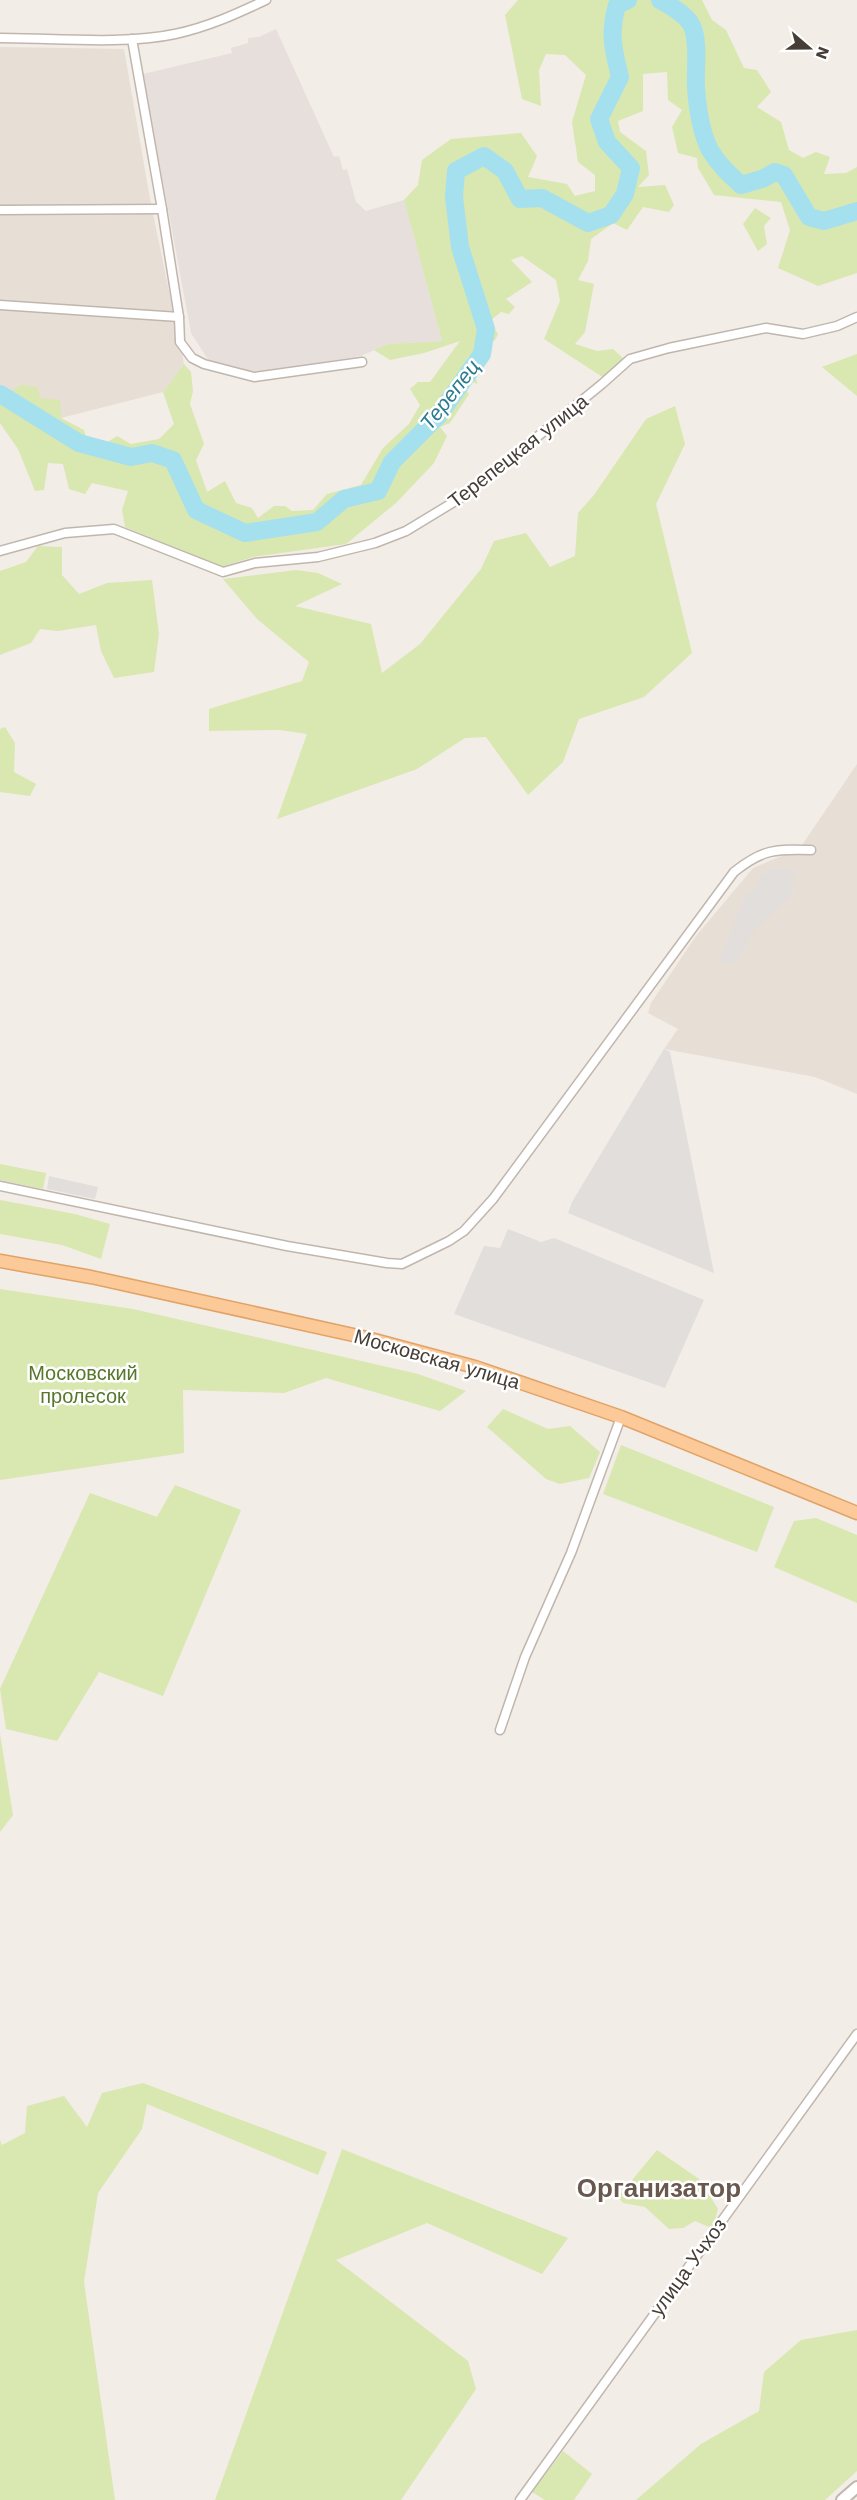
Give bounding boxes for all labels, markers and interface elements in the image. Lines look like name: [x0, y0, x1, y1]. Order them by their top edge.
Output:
north arrow: [779, 18, 839, 78]
text: N: [812, 44, 834, 62]
water label: Терепец: [414, 355, 485, 435]
street label: Терепецкая улица: [443, 388, 593, 513]
street label: Московская улица: [351, 1324, 524, 1394]
park label: Московский пролесок: [28, 1361, 138, 1408]
district label: Организатор: [577, 2173, 741, 2203]
street label: улица Учхоз: [645, 2214, 731, 2320]

